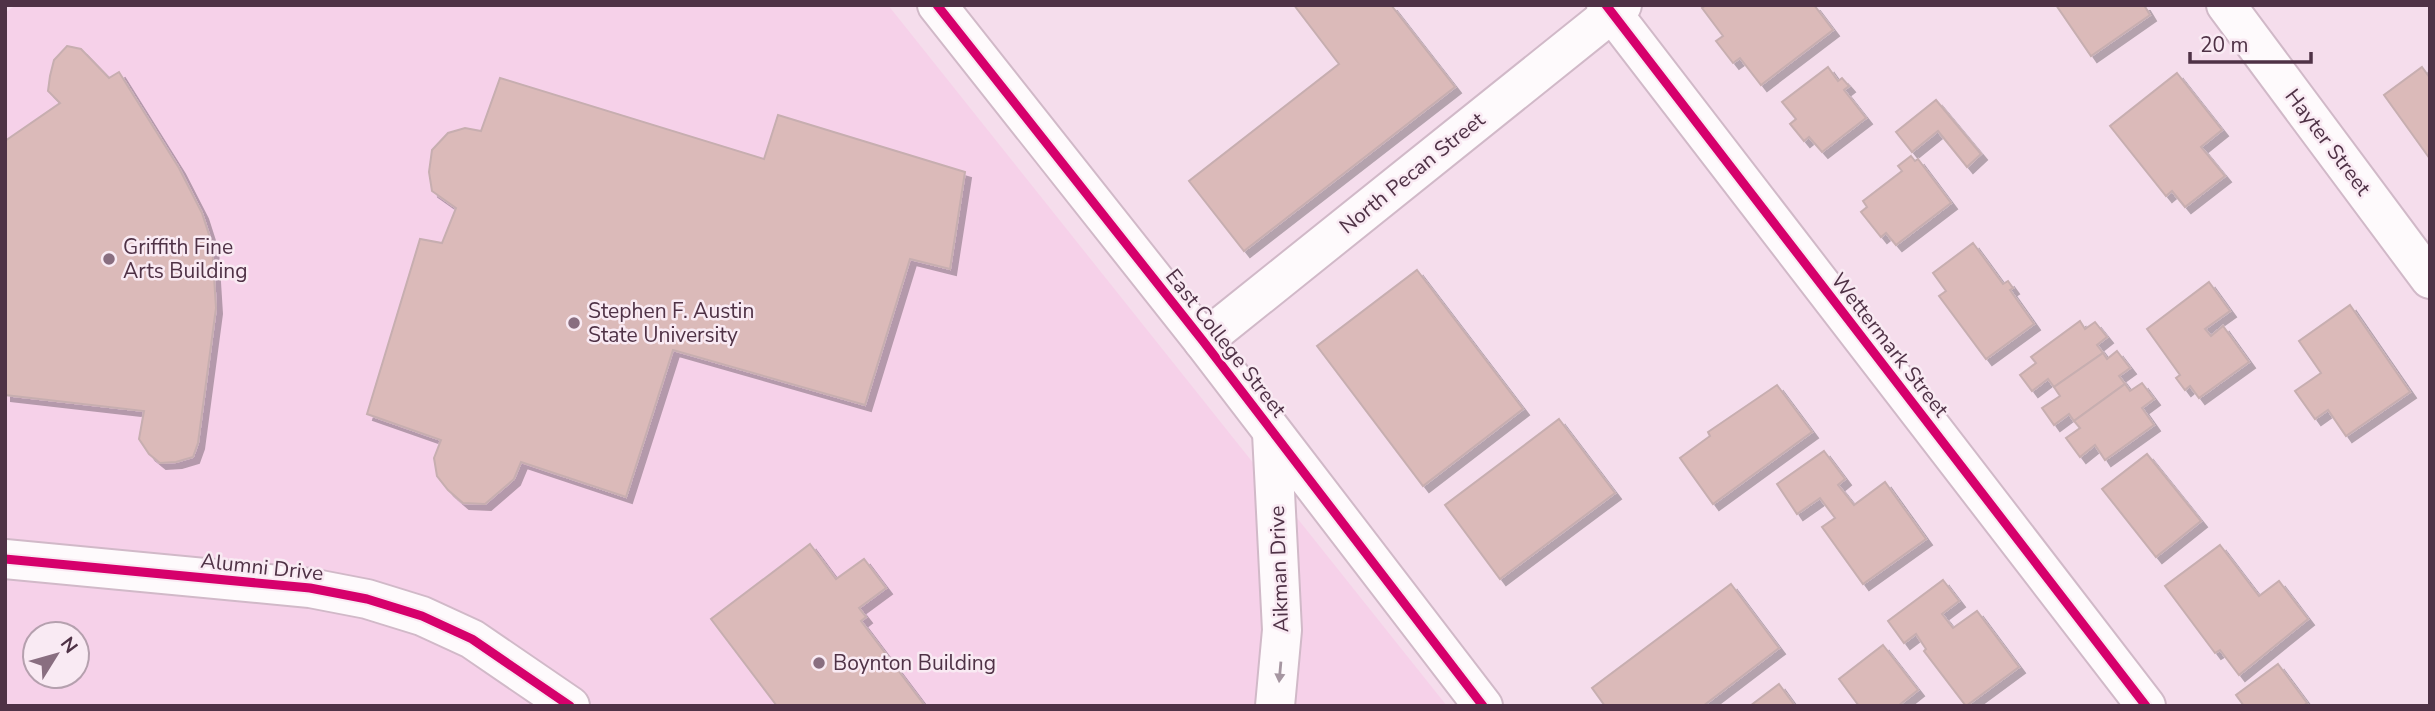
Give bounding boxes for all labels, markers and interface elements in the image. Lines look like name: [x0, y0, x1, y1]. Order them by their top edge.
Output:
scale bar: [2190, 21, 2311, 65]
text: 20 m: [2200, 31, 2249, 59]
street label: Hayter Street: [2279, 83, 2378, 202]
street label: North Pecan Street: [1333, 105, 1491, 240]
place label: Griffith Fine Arts Building: [123, 233, 248, 285]
marker: Griffith Fine Arts Building: [101, 251, 117, 267]
street label: East College Street: [1159, 263, 1293, 423]
street label: Wettermark Street: [1825, 267, 1956, 423]
place label: Stephen F. Austin State University: [588, 297, 754, 349]
marker: Stephen F. Austin State University: [566, 315, 582, 331]
street label: Aikman Drive: [1263, 505, 1295, 633]
street label: Alumni Drive: [199, 547, 325, 587]
north arrow: [21, 620, 91, 690]
text: N: [54, 632, 83, 659]
place label: Boynton Building: [833, 649, 996, 677]
marker: Boynton Building: [811, 655, 827, 671]
one-way arrow: [1274, 661, 1285, 683]

